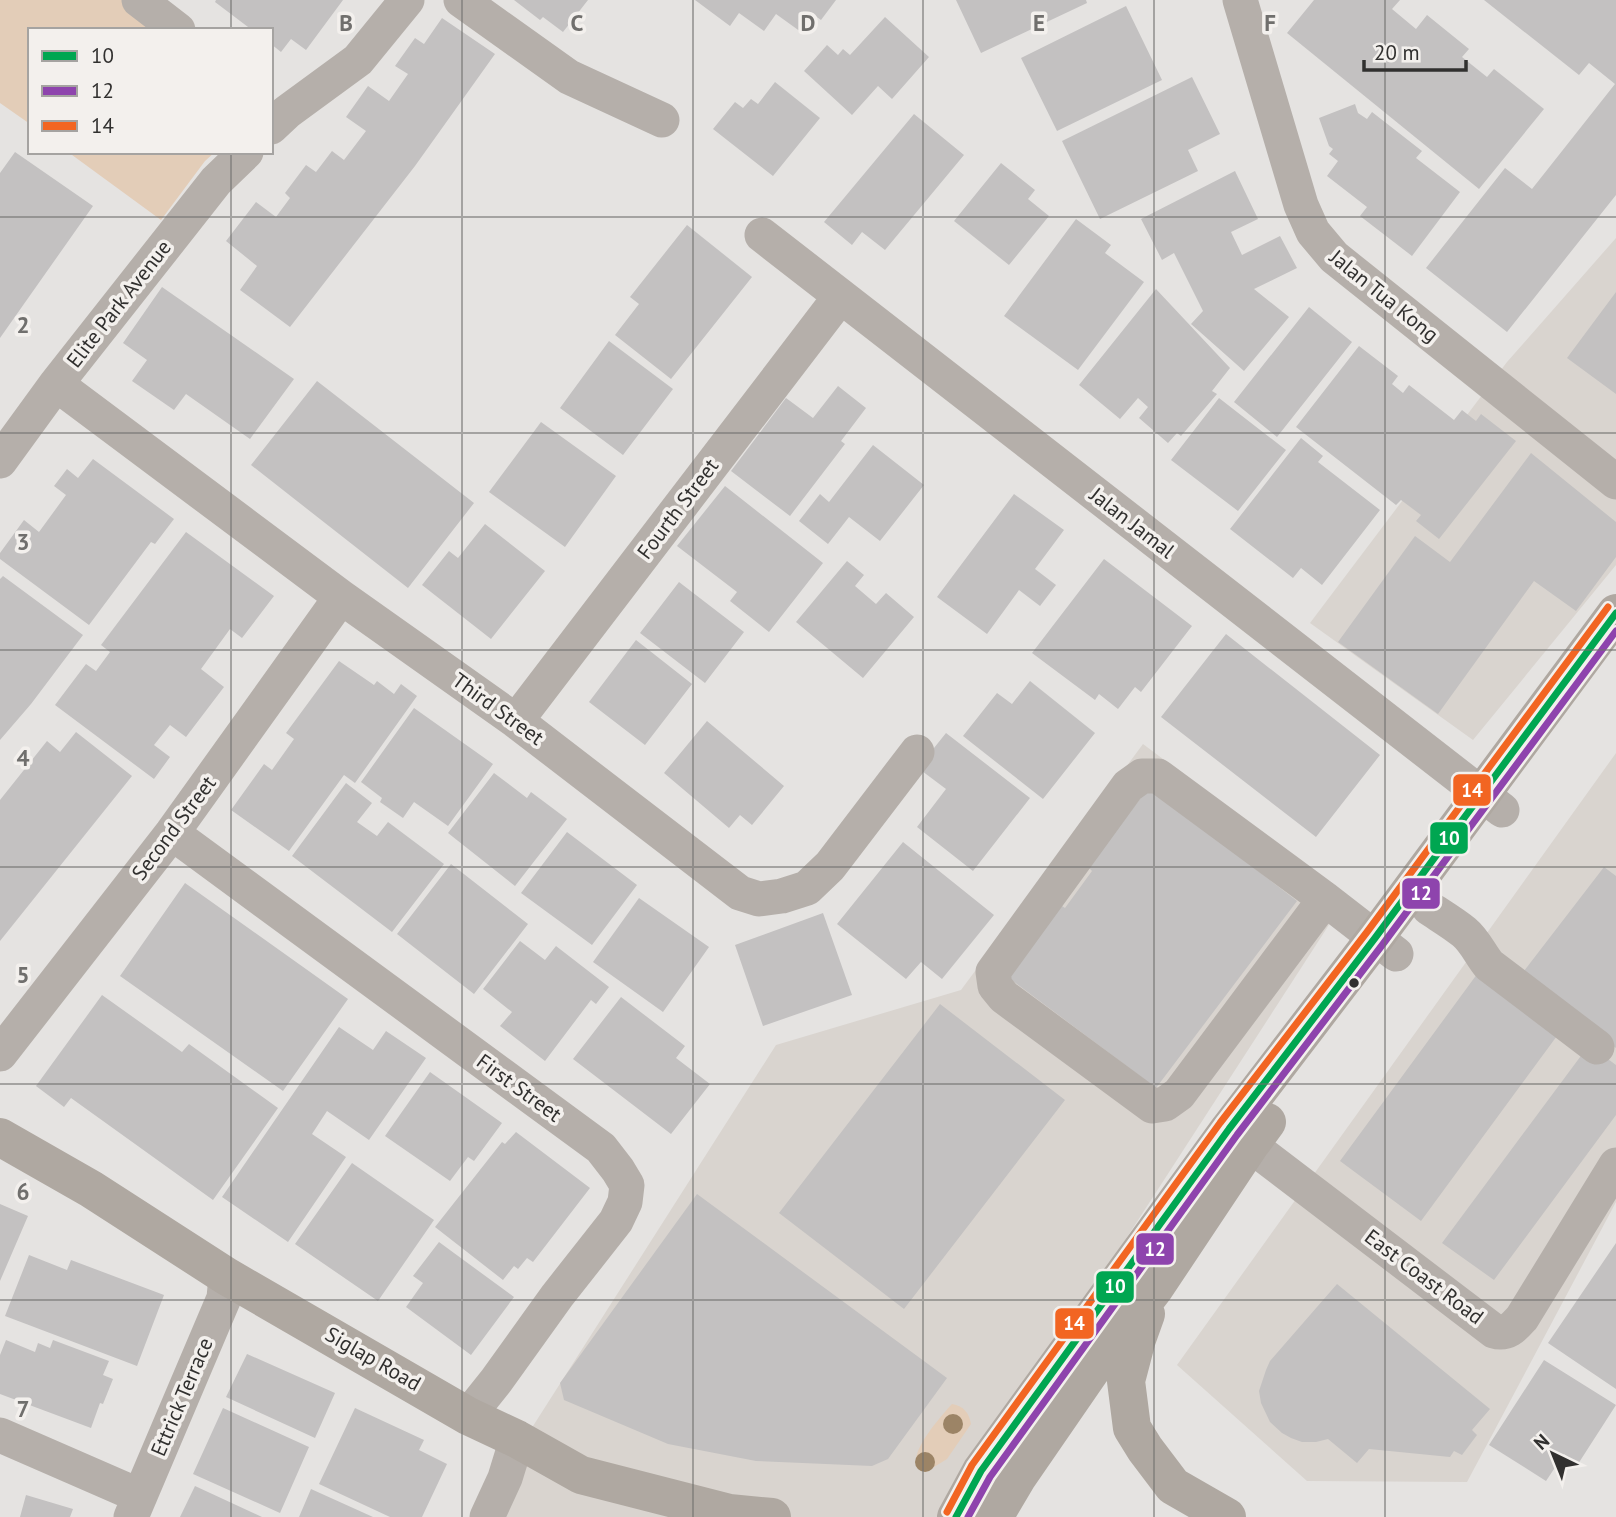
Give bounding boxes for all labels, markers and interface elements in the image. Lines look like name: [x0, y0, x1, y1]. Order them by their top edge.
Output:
text: B: [339, 8, 353, 37]
text: C: [571, 8, 584, 37]
text: D: [801, 8, 815, 37]
text: E: [1033, 8, 1045, 37]
text: F: [1264, 8, 1276, 37]
legend: [28, 28, 273, 154]
scale bar: [1364, 28, 1466, 72]
text: 20 m: [1374, 39, 1420, 66]
text: 10: [91, 42, 114, 69]
text: 12: [91, 77, 114, 104]
text: 14: [91, 112, 114, 139]
street label: Elite Park Avenue: [60, 234, 177, 373]
street label: Jalan Tua Kong: [1324, 243, 1444, 348]
text: 2: [16, 310, 30, 339]
street label: Fourth Street: [631, 453, 724, 564]
street label: Jalan Jamal: [1084, 480, 1180, 564]
text: 3: [16, 527, 30, 556]
street label: Third Street: [447, 666, 549, 751]
text: 4: [16, 743, 30, 772]
street label: Second Street: [126, 770, 222, 885]
line badge: 14: [1452, 773, 1492, 807]
text: 14: [1461, 778, 1483, 802]
line badge: 10: [1429, 821, 1469, 855]
text: 10: [1438, 826, 1460, 850]
line badge: 12: [1401, 877, 1441, 910]
text: 12: [1410, 881, 1432, 905]
text: 5: [16, 960, 30, 989]
unlabelled marker: [1347, 976, 1361, 990]
street label: First Street: [471, 1048, 567, 1128]
text: 6: [16, 1177, 30, 1206]
street label: East Coast Road: [1359, 1223, 1489, 1330]
line badge: 12: [1135, 1232, 1175, 1266]
text: 12: [1144, 1237, 1166, 1261]
line badge: 10: [1095, 1270, 1135, 1304]
text: 10: [1104, 1274, 1126, 1298]
line badge: 14: [1054, 1307, 1095, 1340]
text: 14: [1063, 1311, 1085, 1335]
street label: Siglap Road: [321, 1320, 426, 1397]
street label: Ettrick Terrace: [144, 1333, 219, 1460]
text: 7: [16, 1394, 30, 1423]
north arrow: [1518, 1419, 1588, 1489]
text: N: [1529, 1429, 1554, 1455]

